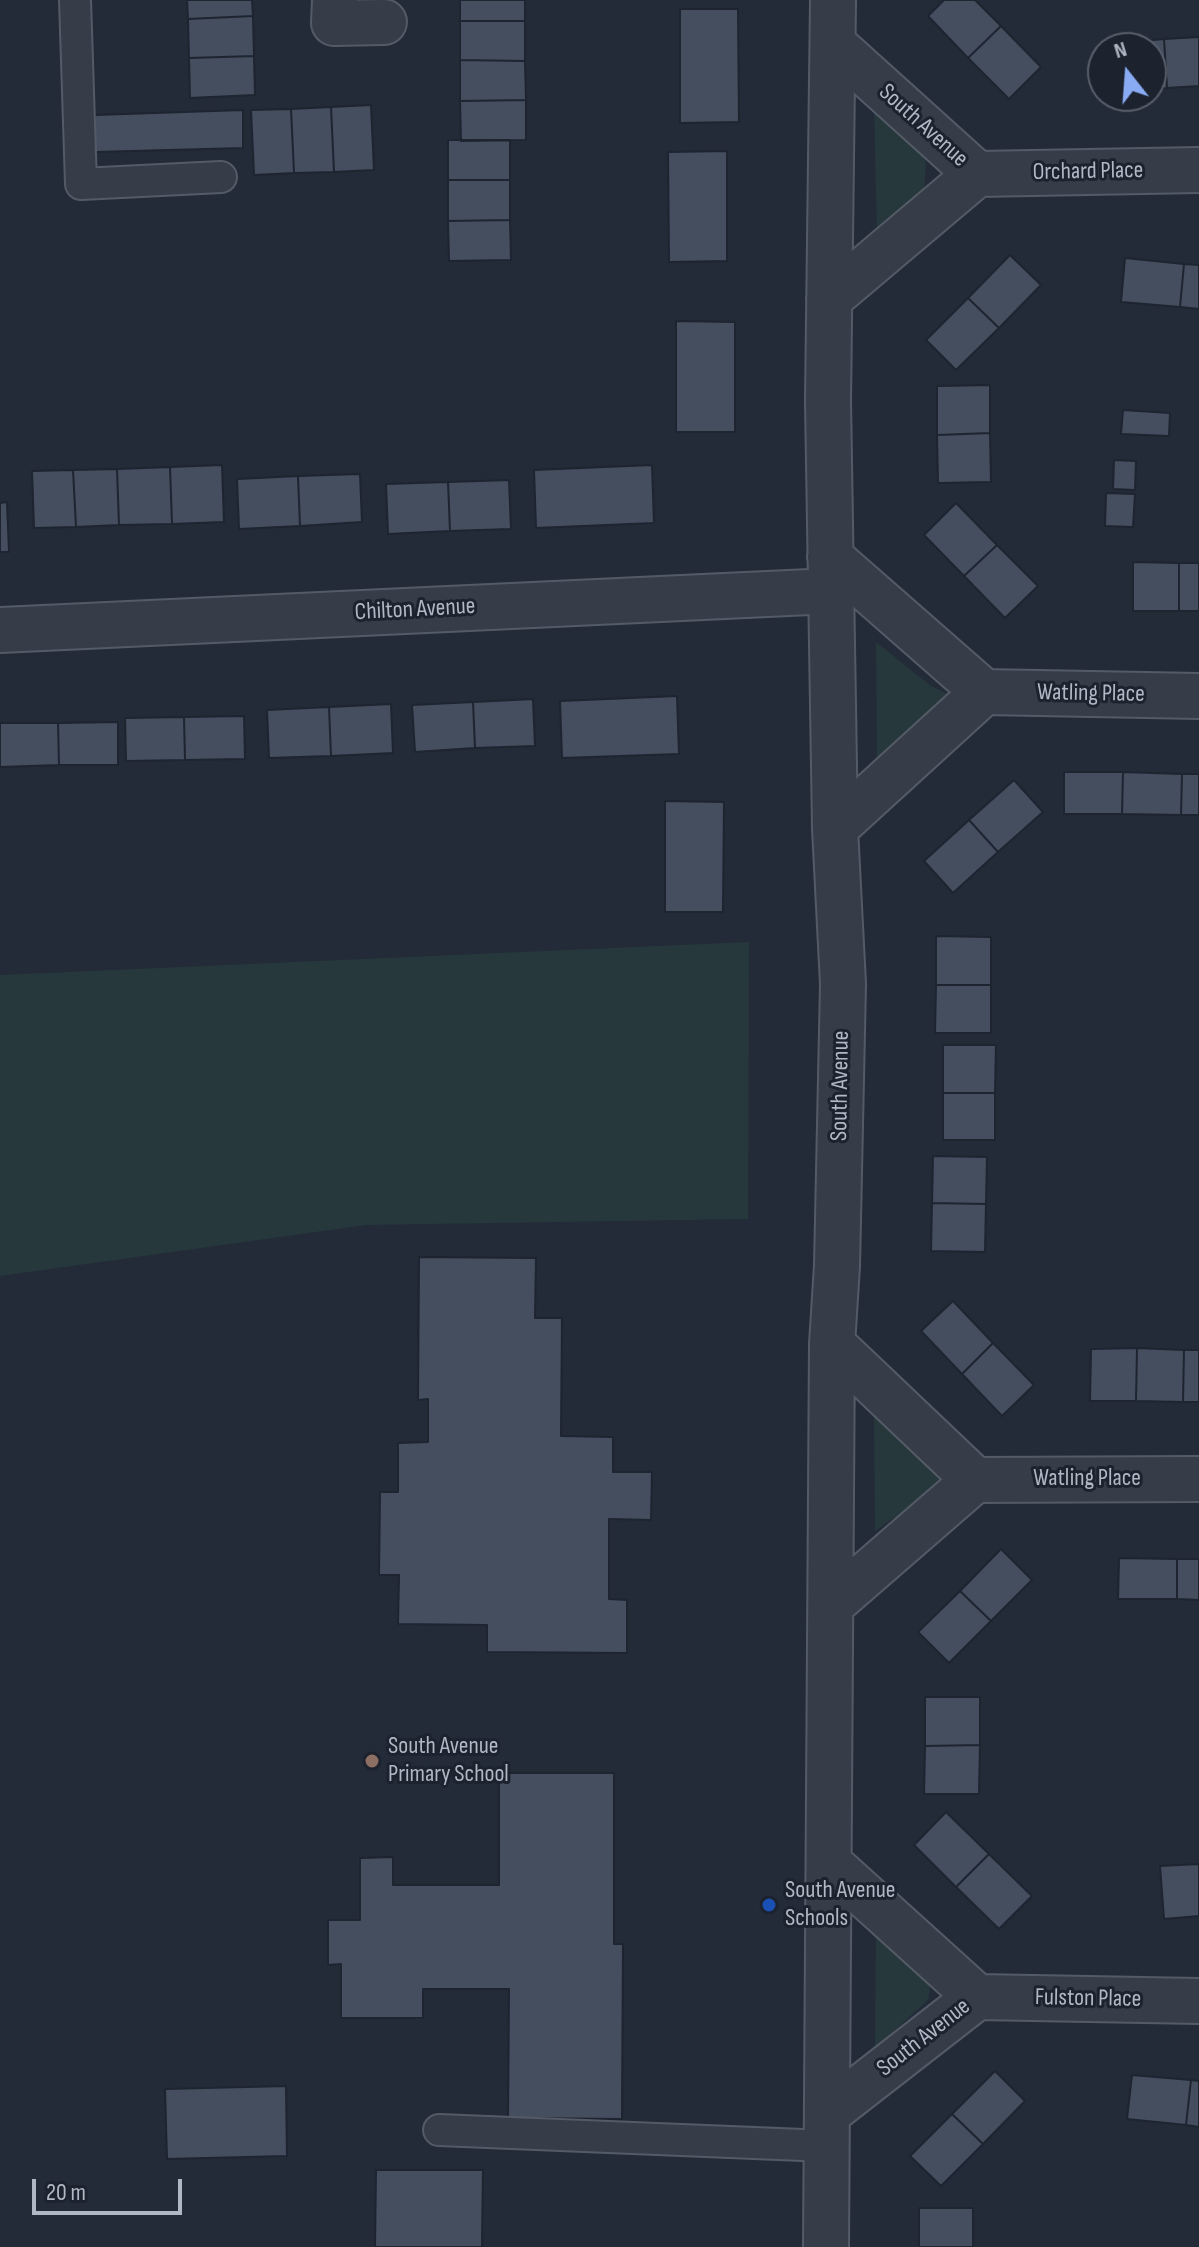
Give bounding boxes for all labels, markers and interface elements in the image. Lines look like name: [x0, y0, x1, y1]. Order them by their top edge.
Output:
north arrow: [1087, 32, 1167, 112]
text: N: [1111, 36, 1130, 65]
street label: South Avenue: [872, 78, 974, 174]
street label: Orchard Place: [1032, 157, 1144, 187]
street label: Chilton Avenue: [354, 592, 476, 628]
street label: Watling Place: [1037, 679, 1145, 709]
street label: South Avenue: [826, 1031, 856, 1141]
street label: Watling Place: [1033, 1465, 1141, 1493]
place label: South Avenue Primary School: [388, 1733, 509, 1789]
marker: South Avenue Primary School: [363, 1752, 381, 1770]
place label: South Avenue Schools: [785, 1877, 895, 1933]
marker: South Avenue Schools: [760, 1896, 778, 1914]
street label: Fulston Place: [1035, 1984, 1141, 2014]
street label: South Avenue: [872, 1993, 976, 2083]
scale bar: [36, 2163, 186, 2213]
text: 20 m: [46, 2178, 86, 2207]

